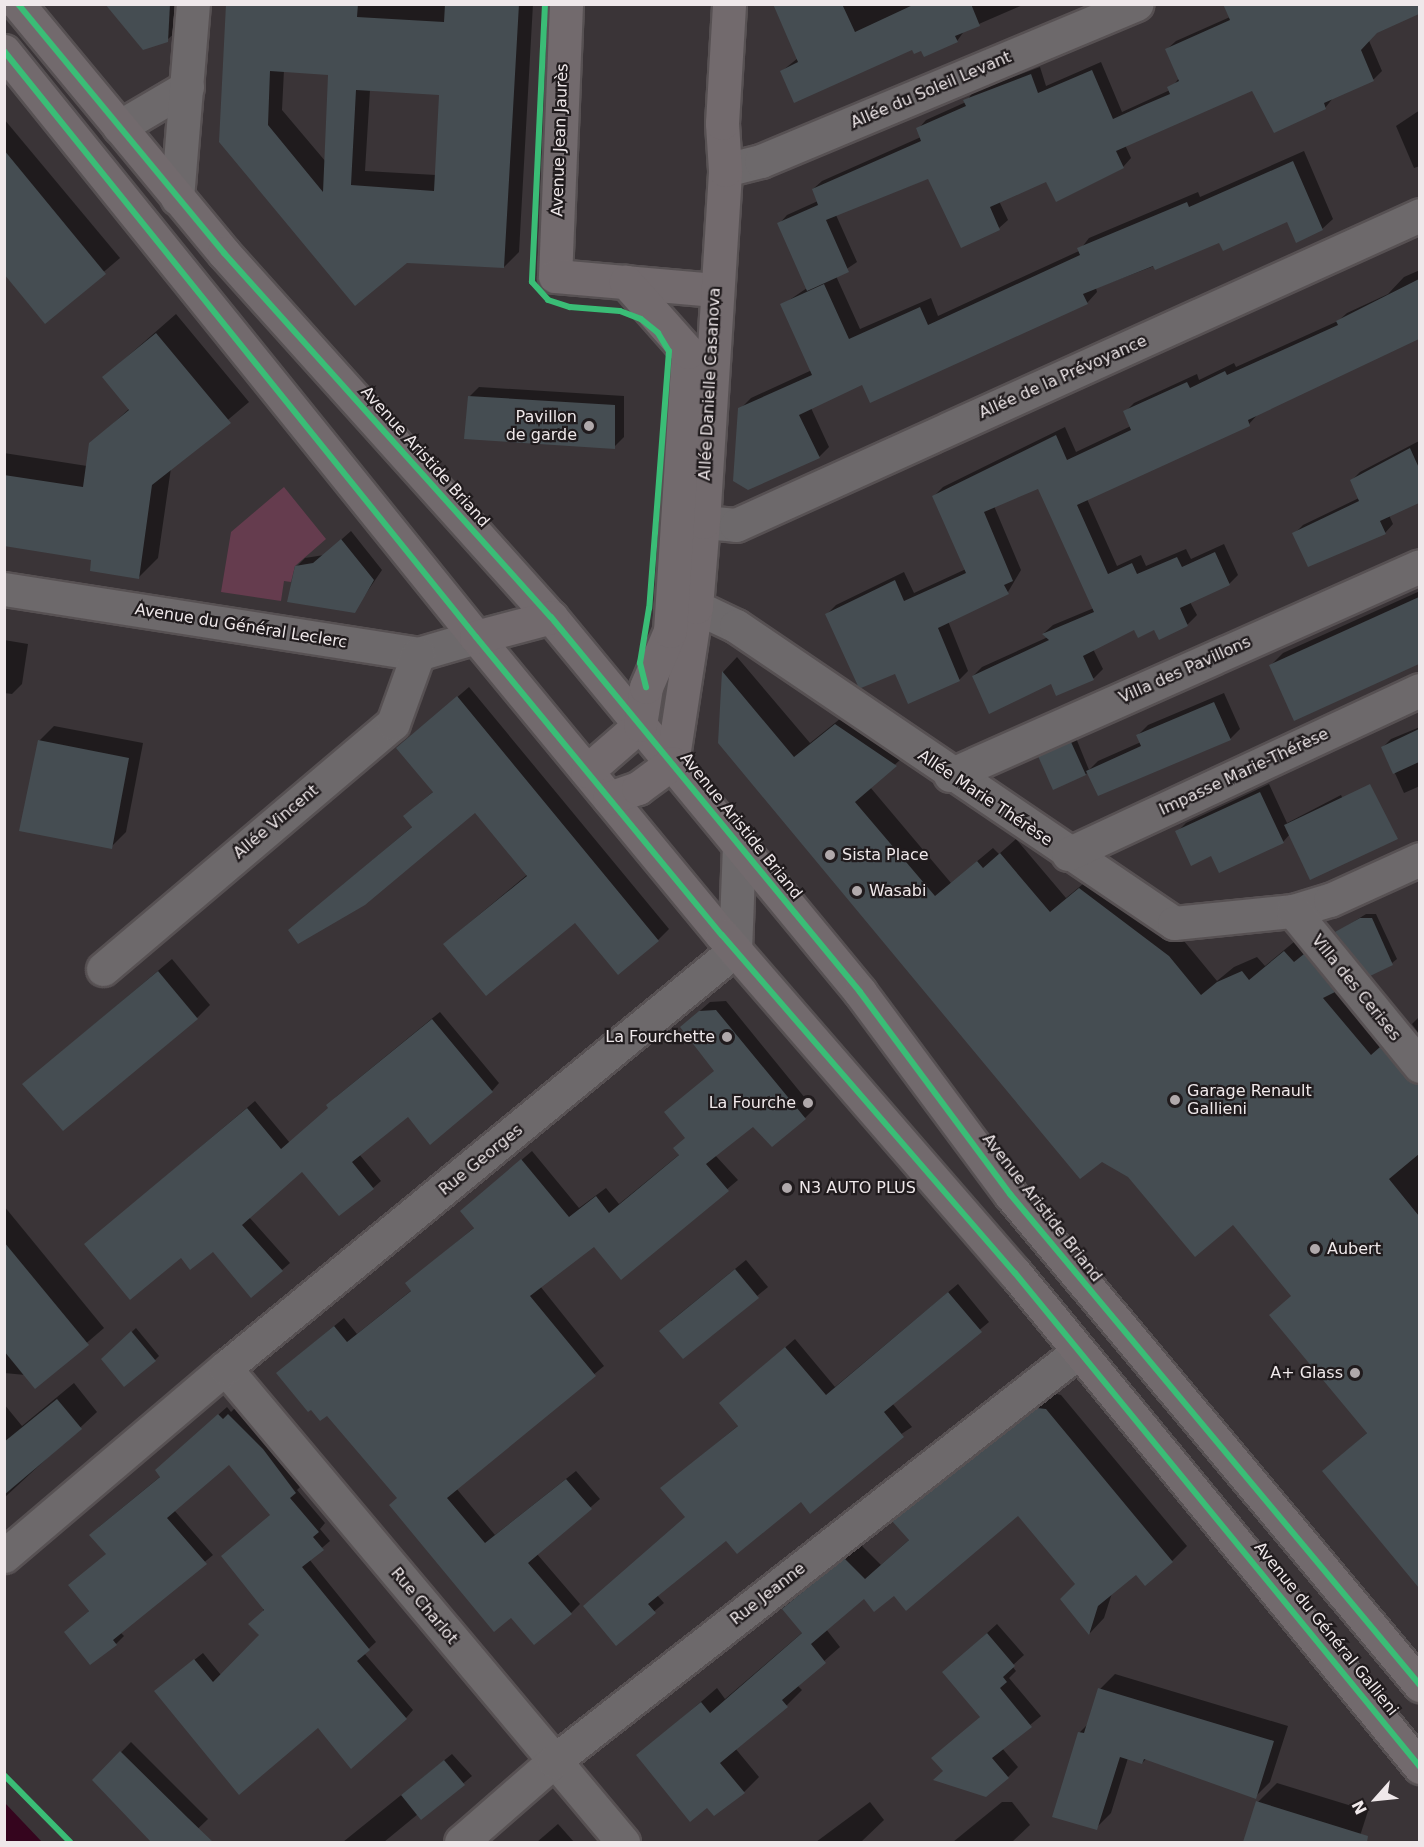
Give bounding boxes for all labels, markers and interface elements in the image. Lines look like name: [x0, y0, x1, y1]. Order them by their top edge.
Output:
street label: Allée du Soleil Levant: [848, 47, 1014, 133]
street label: Avenue Jean Jaurès: [548, 63, 572, 217]
street label: Allée Danielle Casanova: [695, 287, 725, 481]
street label: Allée de la Prévoyance: [976, 331, 1150, 423]
street label: Avenue Aristide Briand: [357, 383, 493, 531]
place label: Pavillon de garde: [506, 407, 577, 445]
marker: Pavillon de garde: [582, 419, 596, 433]
street label: Avenue du Général Leclerc: [133, 600, 349, 652]
street label: Villa des Pavillons: [1116, 632, 1254, 708]
street label: Impasse Marie-Thérèse: [1156, 724, 1332, 820]
street label: Allée Marie Thérèse: [914, 746, 1056, 850]
street label: Avenue Aristide Briand: [676, 749, 806, 903]
street label: Allée Vincent: [230, 781, 322, 863]
place label: Sista Place: [842, 845, 929, 865]
marker: Sista Place: [823, 848, 837, 862]
place label: Wasabi: [869, 881, 926, 901]
marker: Wasabi: [850, 884, 864, 898]
street label: Villa des Cerises: [1307, 931, 1405, 1045]
place label: La Fourchette: [605, 1027, 715, 1047]
marker: La Fourchette: [720, 1030, 734, 1044]
place label: Garage Renault Gallieni: [1187, 1081, 1312, 1119]
place label: La Fourche: [709, 1093, 796, 1113]
marker: Garage Renault Gallieni: [1168, 1093, 1182, 1107]
marker: La Fourche: [801, 1096, 815, 1110]
street label: Rue Georges: [435, 1120, 527, 1200]
street label: Avenue Aristide Briand: [978, 1130, 1106, 1286]
place label: N3 AUTO PLUS: [799, 1178, 916, 1198]
marker: N3 AUTO PLUS: [780, 1181, 794, 1195]
place label: Aubert: [1327, 1239, 1381, 1259]
marker: Aubert: [1308, 1242, 1322, 1256]
place label: A+ Glass: [1270, 1363, 1343, 1383]
marker: A+ Glass: [1348, 1366, 1362, 1380]
street label: Avenue du Général Gallieni: [1250, 1538, 1402, 1720]
street label: Rue Jeanne: [727, 1559, 809, 1629]
street label: Rue Charlot: [387, 1564, 461, 1648]
north arrow: [1346, 1769, 1406, 1829]
text: N: [1348, 1797, 1371, 1818]

